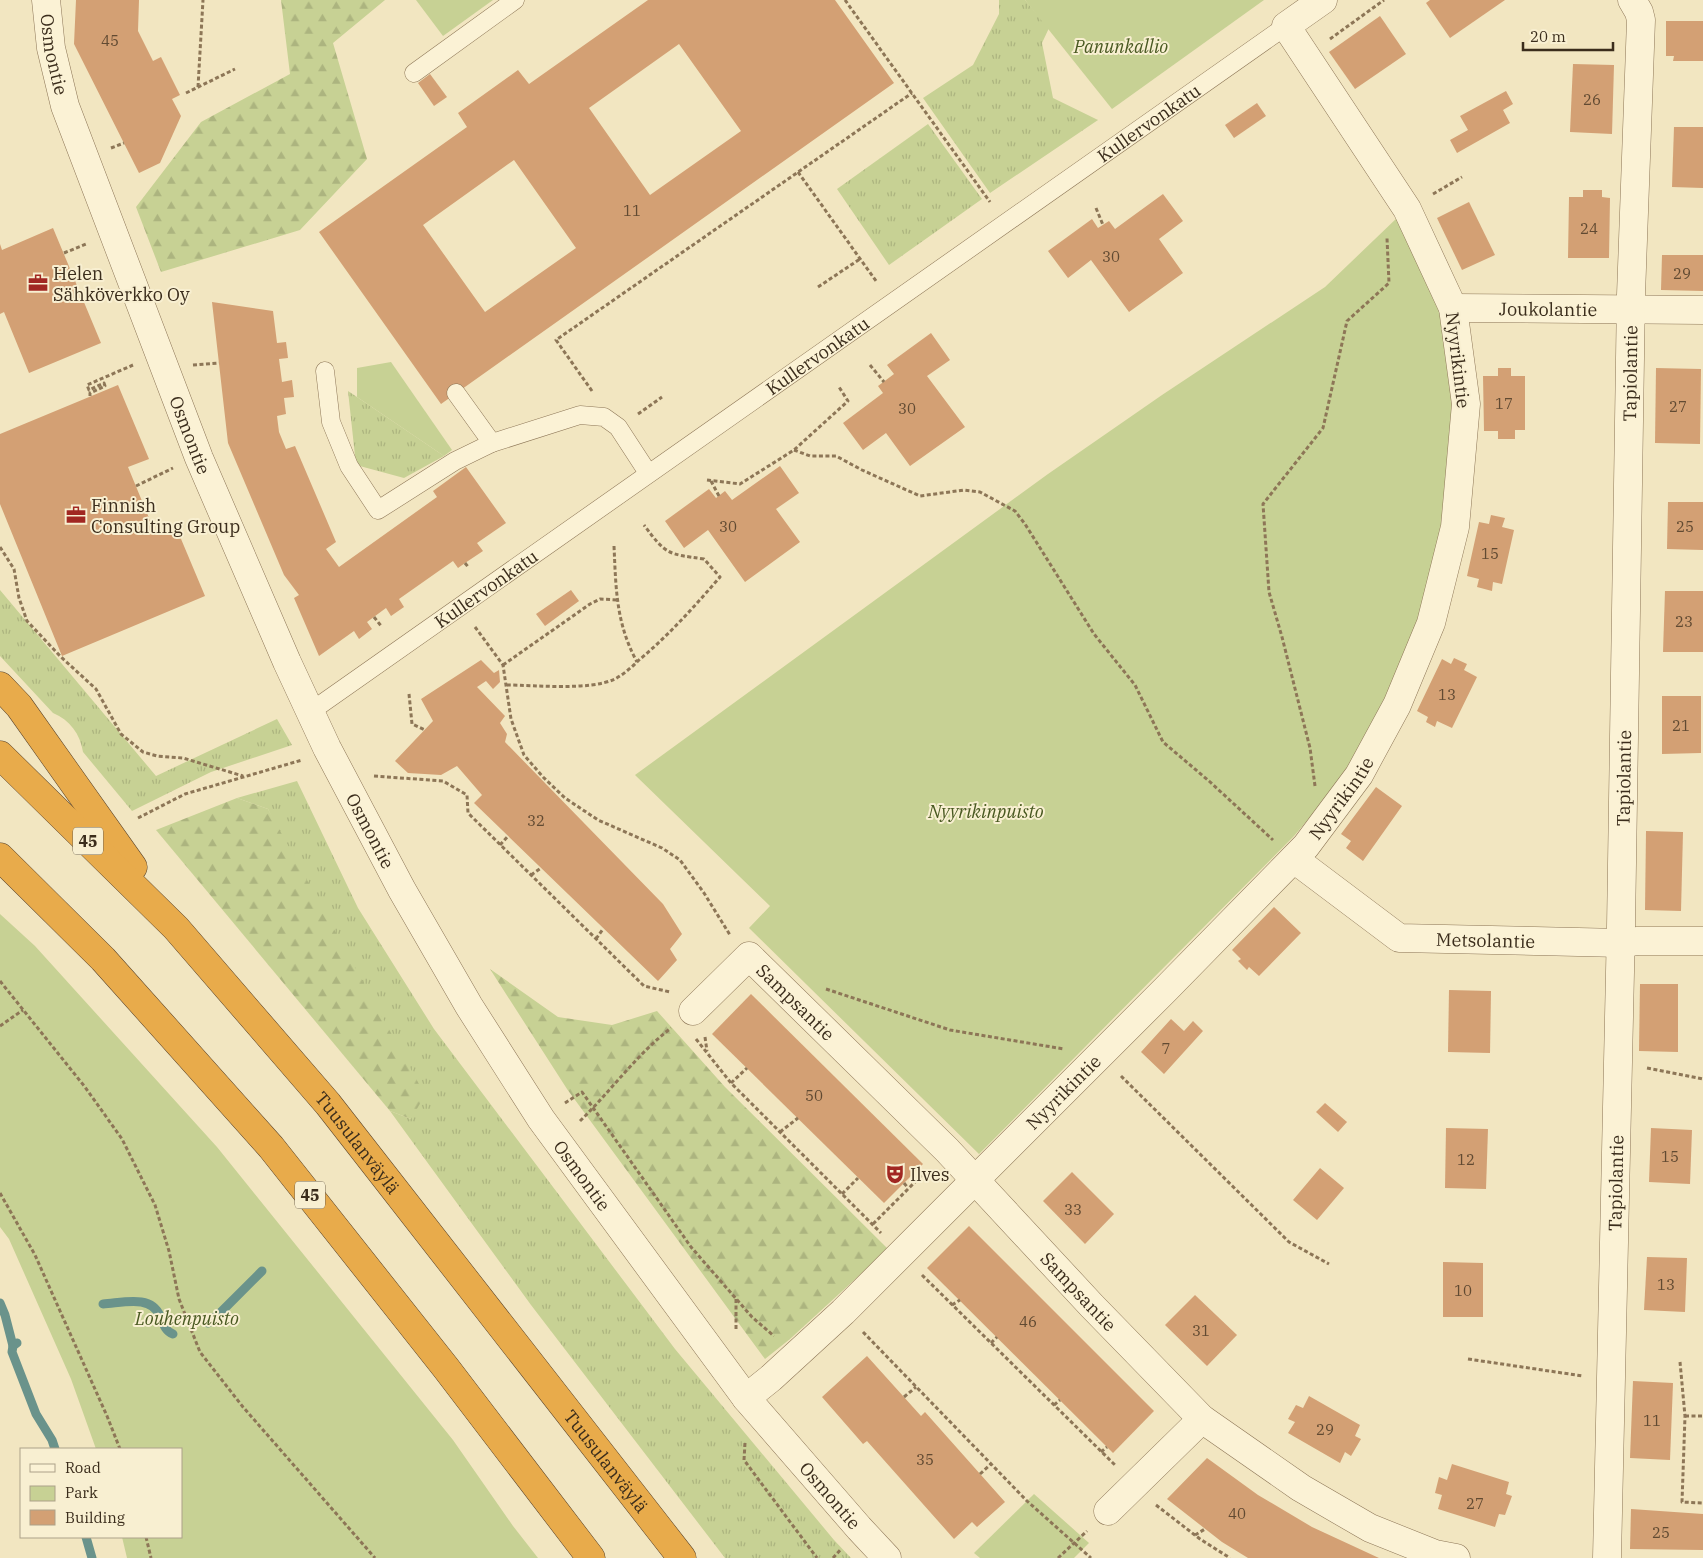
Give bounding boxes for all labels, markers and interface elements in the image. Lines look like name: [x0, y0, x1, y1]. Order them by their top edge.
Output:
street label: Osmontie: [36, 13, 73, 97]
scale bar: [1523, 20, 1613, 52]
text: 20 m: [1530, 27, 1566, 46]
house number: 45: [101, 31, 119, 50]
park label: Panunkallio: [1073, 35, 1168, 58]
street label: Kullervonkatu: [1092, 78, 1205, 167]
house number: 26: [1583, 90, 1601, 109]
house number: 11: [623, 201, 641, 220]
house number: 24: [1580, 219, 1598, 238]
house number: 30: [1102, 247, 1120, 266]
place label: Helen Sähköverkko Oy: [53, 262, 190, 306]
house number: 29: [1673, 264, 1691, 283]
office icon: Helen Sähköverkko Oy: [27, 272, 49, 294]
street label: Joukolantie: [1499, 297, 1597, 321]
street label: Kullervonkatu: [761, 311, 873, 400]
street label: Nyyrikintie: [1441, 311, 1475, 409]
street label: Tapiolantie: [1618, 325, 1642, 421]
street label: Osmontie: [165, 393, 216, 478]
house number: 17: [1495, 394, 1513, 413]
house number: 27: [1669, 397, 1687, 416]
house number: 30: [898, 399, 916, 418]
place label: Finnish Consulting Group: [91, 494, 240, 538]
office icon: Finnish Consulting Group: [65, 504, 87, 526]
house number: 30: [719, 517, 737, 536]
house number: 25: [1676, 517, 1694, 536]
street label: Kullervonkatu: [430, 544, 542, 633]
house number: 15: [1481, 544, 1499, 563]
house number: 23: [1675, 612, 1693, 631]
house number: 13: [1438, 685, 1456, 704]
house number: 21: [1672, 716, 1690, 735]
street label: Tapiolantie: [1611, 730, 1636, 826]
street label: Nyyrikintie: [1303, 753, 1378, 844]
street label: Osmontie: [341, 789, 400, 872]
park label: Nyyrikinpuisto: [927, 800, 1044, 823]
house number: 32: [527, 811, 545, 830]
road number: 45: [73, 828, 103, 854]
street label: Metsolantie: [1436, 927, 1535, 953]
street label: Sampsantie: [752, 958, 840, 1045]
house number: 7: [1161, 1039, 1171, 1058]
street label: Nyyrikintie: [1021, 1050, 1105, 1134]
street label: Tuusulanväylä: [311, 1086, 405, 1199]
house number: 50: [805, 1086, 823, 1105]
street label: Osmontie: [549, 1135, 616, 1215]
street label: Tapiolantie: [1603, 1135, 1628, 1231]
house number: 15: [1661, 1147, 1679, 1166]
house number: 12: [1457, 1150, 1475, 1169]
theatre icon: Ilves: [884, 1163, 906, 1185]
place label: Ilves: [910, 1163, 950, 1186]
road number: 45: [295, 1182, 325, 1208]
house number: 33: [1064, 1200, 1082, 1219]
street label: Sampsantie: [1036, 1247, 1122, 1336]
house number: 13: [1657, 1275, 1675, 1294]
house number: 10: [1454, 1281, 1472, 1300]
park label: Louhenpuisto: [134, 1307, 239, 1330]
house number: 46: [1019, 1312, 1037, 1331]
house number: 31: [1192, 1321, 1210, 1340]
street label: Tuusulanväylä: [559, 1405, 654, 1517]
house number: 11: [1643, 1411, 1661, 1430]
house number: 29: [1316, 1420, 1334, 1439]
legend: [20, 1448, 182, 1538]
house number: 35: [916, 1450, 934, 1469]
street label: Osmontie: [795, 1457, 866, 1534]
text: Road: [65, 1458, 101, 1477]
text: Park: [65, 1483, 98, 1502]
house number: 27: [1466, 1494, 1484, 1513]
house number: 40: [1228, 1504, 1246, 1523]
text: Building: [65, 1508, 125, 1527]
house number: 25: [1652, 1523, 1670, 1542]

